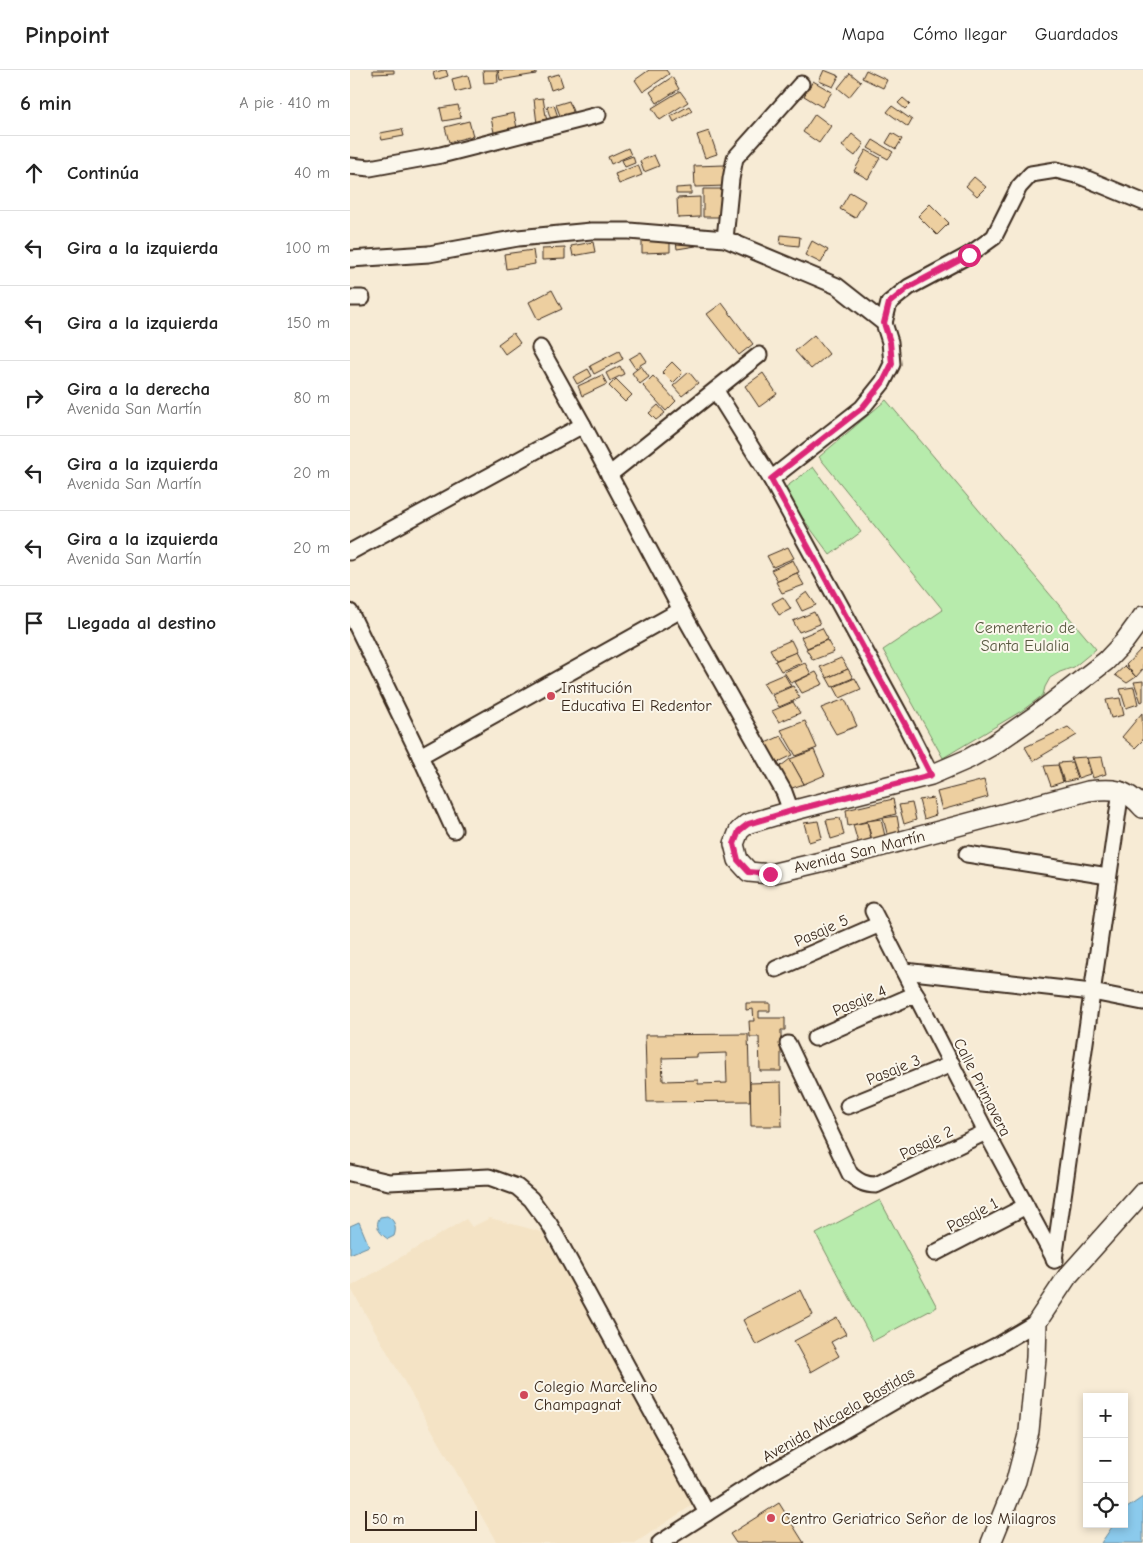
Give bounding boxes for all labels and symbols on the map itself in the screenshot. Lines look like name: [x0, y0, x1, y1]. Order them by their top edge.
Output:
route start: [958, 244, 981, 267]
park label: Cementerio de Santa Eulalia: [975, 619, 1075, 655]
place label: Institución Educativa El Redentor: [561, 679, 712, 715]
marker: Institución Educativa El Redentor: [545, 690, 557, 702]
street label: Avenida San Martín: [792, 827, 927, 877]
route end: [759, 863, 782, 886]
street label: Pasaje 5: [792, 911, 851, 951]
street label: Pasaje 4: [830, 982, 889, 1020]
street label: Calle Primavera: [950, 1035, 1015, 1139]
street label: Pasaje 3: [864, 1051, 923, 1089]
street label: Pasaje 2: [897, 1122, 956, 1163]
street label: Pasaje 1: [944, 1194, 1001, 1236]
street label: Avenida Micaela Bastidas: [759, 1364, 918, 1466]
place label: Colegio Marcelino Champagnat: [534, 1378, 657, 1414]
marker: Colegio Marcelino Champagnat: [518, 1389, 530, 1401]
scale bar: [365, 1508, 478, 1531]
place label: Centro Geriatrico Señor de los Milagros: [781, 1510, 1056, 1528]
marker: Centro Geriatrico Señor de los Milagros: [765, 1512, 777, 1524]

